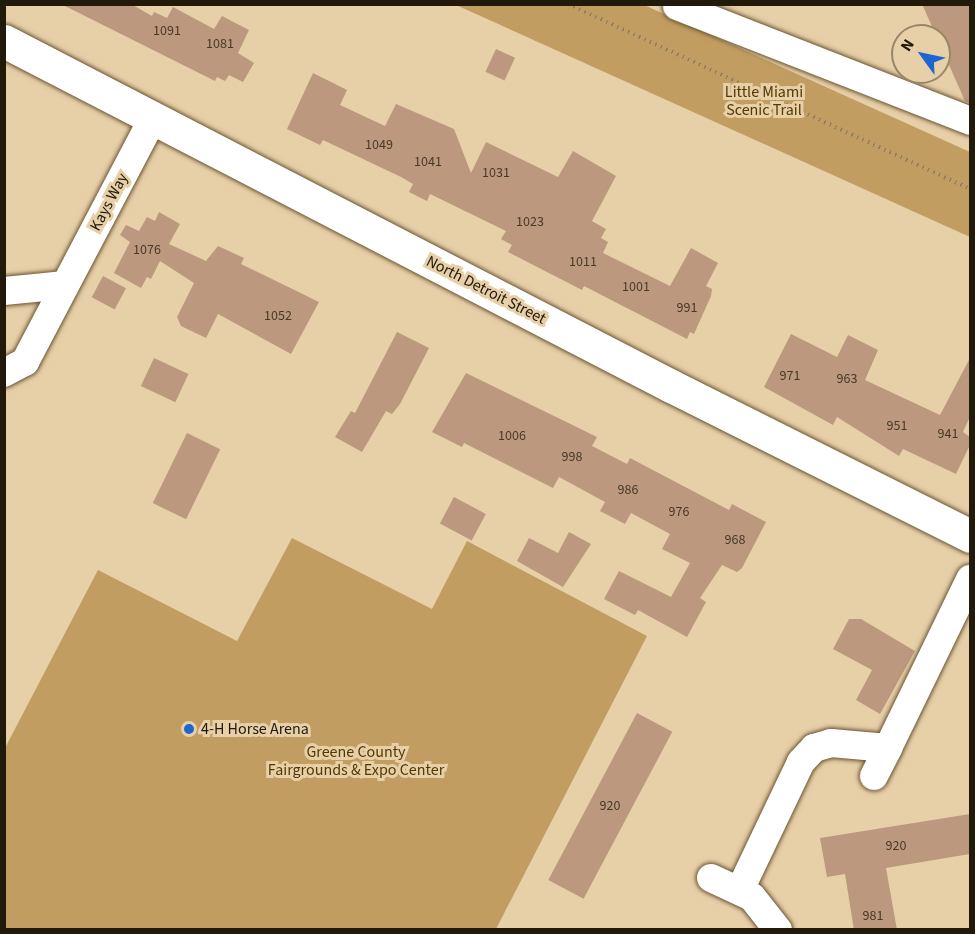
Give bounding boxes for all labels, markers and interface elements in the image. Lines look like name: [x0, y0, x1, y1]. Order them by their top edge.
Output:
house number: 1091: [153, 23, 181, 39]
north arrow: [891, 24, 951, 84]
text: N: [895, 35, 920, 56]
house number: 1081: [206, 36, 234, 52]
park label: Little Miami Scenic Trail: [725, 82, 803, 120]
house number: 1049: [365, 137, 393, 153]
house number: 1041: [414, 154, 442, 170]
house number: 1031: [482, 165, 510, 181]
street label: Kays Way: [86, 170, 132, 234]
house number: 1023: [516, 214, 544, 230]
house number: 1076: [133, 242, 161, 258]
street label: North Detroit Street: [423, 252, 549, 328]
house number: 1011: [569, 254, 597, 270]
house number: 1001: [622, 279, 650, 295]
house number: 991: [677, 300, 697, 316]
house number: 1052: [264, 308, 292, 324]
house number: 971: [780, 368, 800, 384]
house number: 963: [837, 371, 857, 387]
house number: 951: [887, 418, 907, 434]
house number: 941: [938, 426, 958, 442]
house number: 1006: [498, 428, 526, 444]
house number: 998: [562, 449, 582, 465]
house number: 986: [618, 482, 638, 498]
house number: 976: [669, 504, 689, 520]
house number: 968: [725, 532, 745, 548]
place label: 4-H Horse Arena: [201, 719, 309, 739]
marker: 4-H Horse Arena: [182, 722, 196, 736]
park label: Greene County Fairgrounds & Expo Center: [268, 742, 444, 780]
house number: 920: [600, 798, 620, 814]
house number: 920: [886, 838, 906, 854]
house number: 981: [863, 908, 883, 924]

